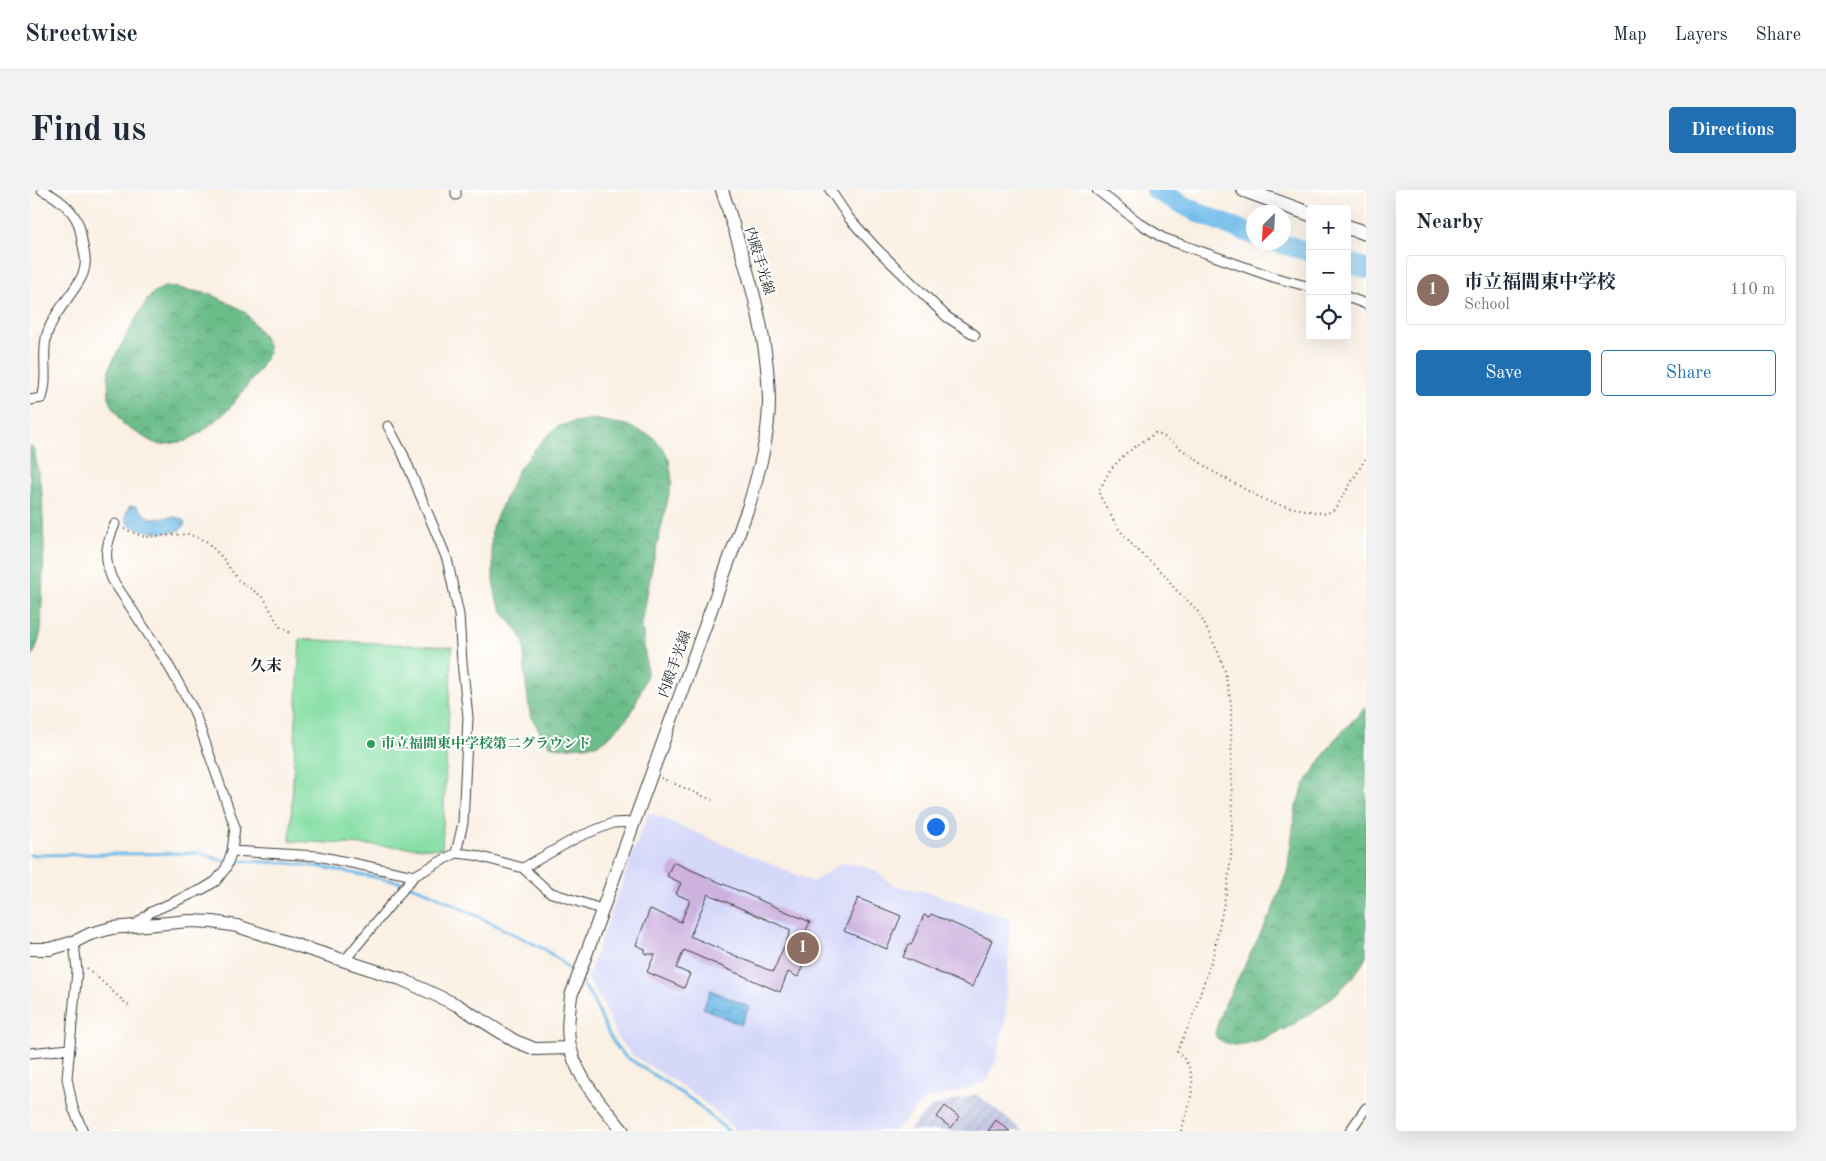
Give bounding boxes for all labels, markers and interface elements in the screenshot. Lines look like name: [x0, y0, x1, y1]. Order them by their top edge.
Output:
text: Streetwise: [25, 23, 138, 47]
text: Map: [1613, 26, 1647, 44]
text: Layers: [1675, 26, 1727, 44]
text: Share: [1755, 26, 1801, 44]
button: Directions: [1669, 107, 1796, 153]
text: Find us: [30, 113, 146, 148]
north arrow: [1246, 205, 1291, 250]
map controls: [1306, 205, 1351, 340]
button: +: [1306, 205, 1351, 250]
text: Nearby: [1416, 212, 1484, 233]
street label: 内殿手光線: [742, 225, 777, 297]
button: −: [1306, 250, 1351, 295]
text: 市立福間東中学校: [1464, 274, 1616, 293]
text: 1: [1428, 282, 1438, 298]
text: 110 m: [1730, 282, 1775, 298]
button: locate: [1306, 295, 1351, 340]
text: School: [1464, 297, 1510, 313]
button: Save: [1416, 350, 1591, 396]
button: Share: [1601, 350, 1776, 396]
street label: 内殿手光線: [656, 628, 694, 699]
district label: 久末: [250, 657, 282, 675]
place label: 市立福間東中学校第二グラウンド: [381, 736, 591, 751]
marker: 市立福間東中学校第二グラウンド: [365, 738, 377, 750]
your location: [923, 814, 949, 840]
pin: 1: [787, 929, 819, 967]

